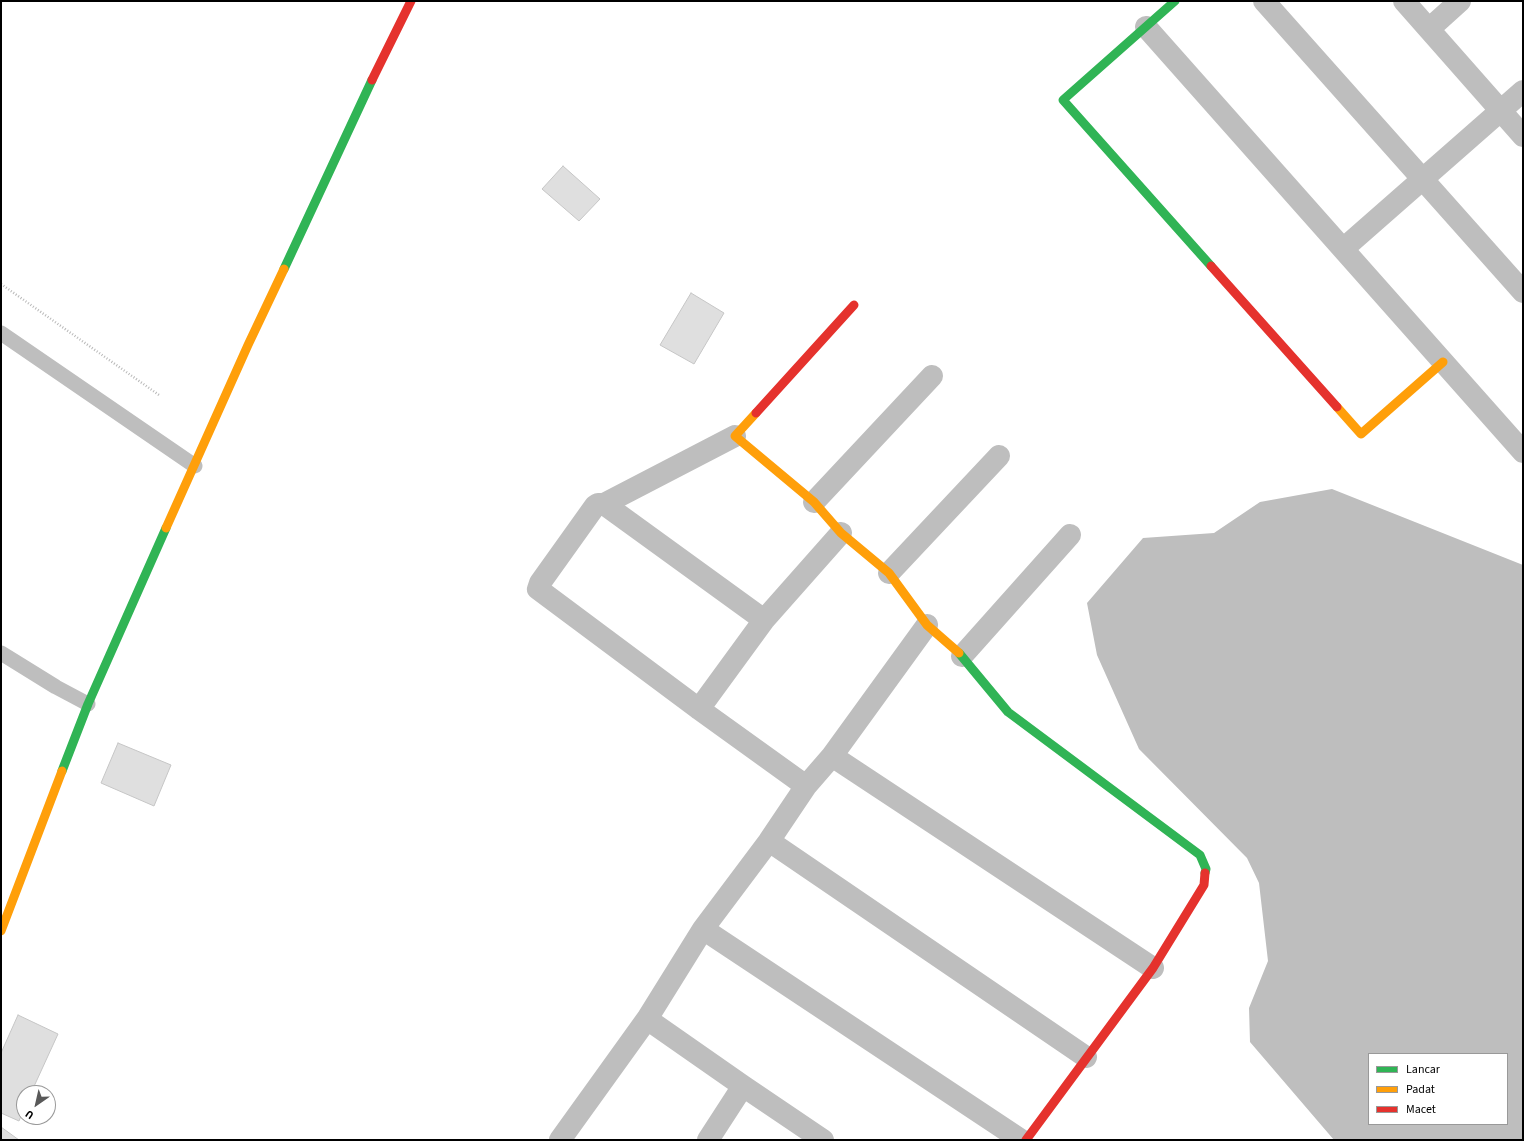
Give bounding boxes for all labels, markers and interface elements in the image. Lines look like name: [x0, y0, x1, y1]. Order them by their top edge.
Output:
legend: [1368, 1053, 1508, 1125]
text: Lancar: [1406, 1061, 1440, 1078]
text: Padat: [1406, 1081, 1435, 1098]
north arrow: [16, 1085, 56, 1125]
text: Macet: [1406, 1101, 1436, 1118]
text: U: [22, 1106, 37, 1123]

